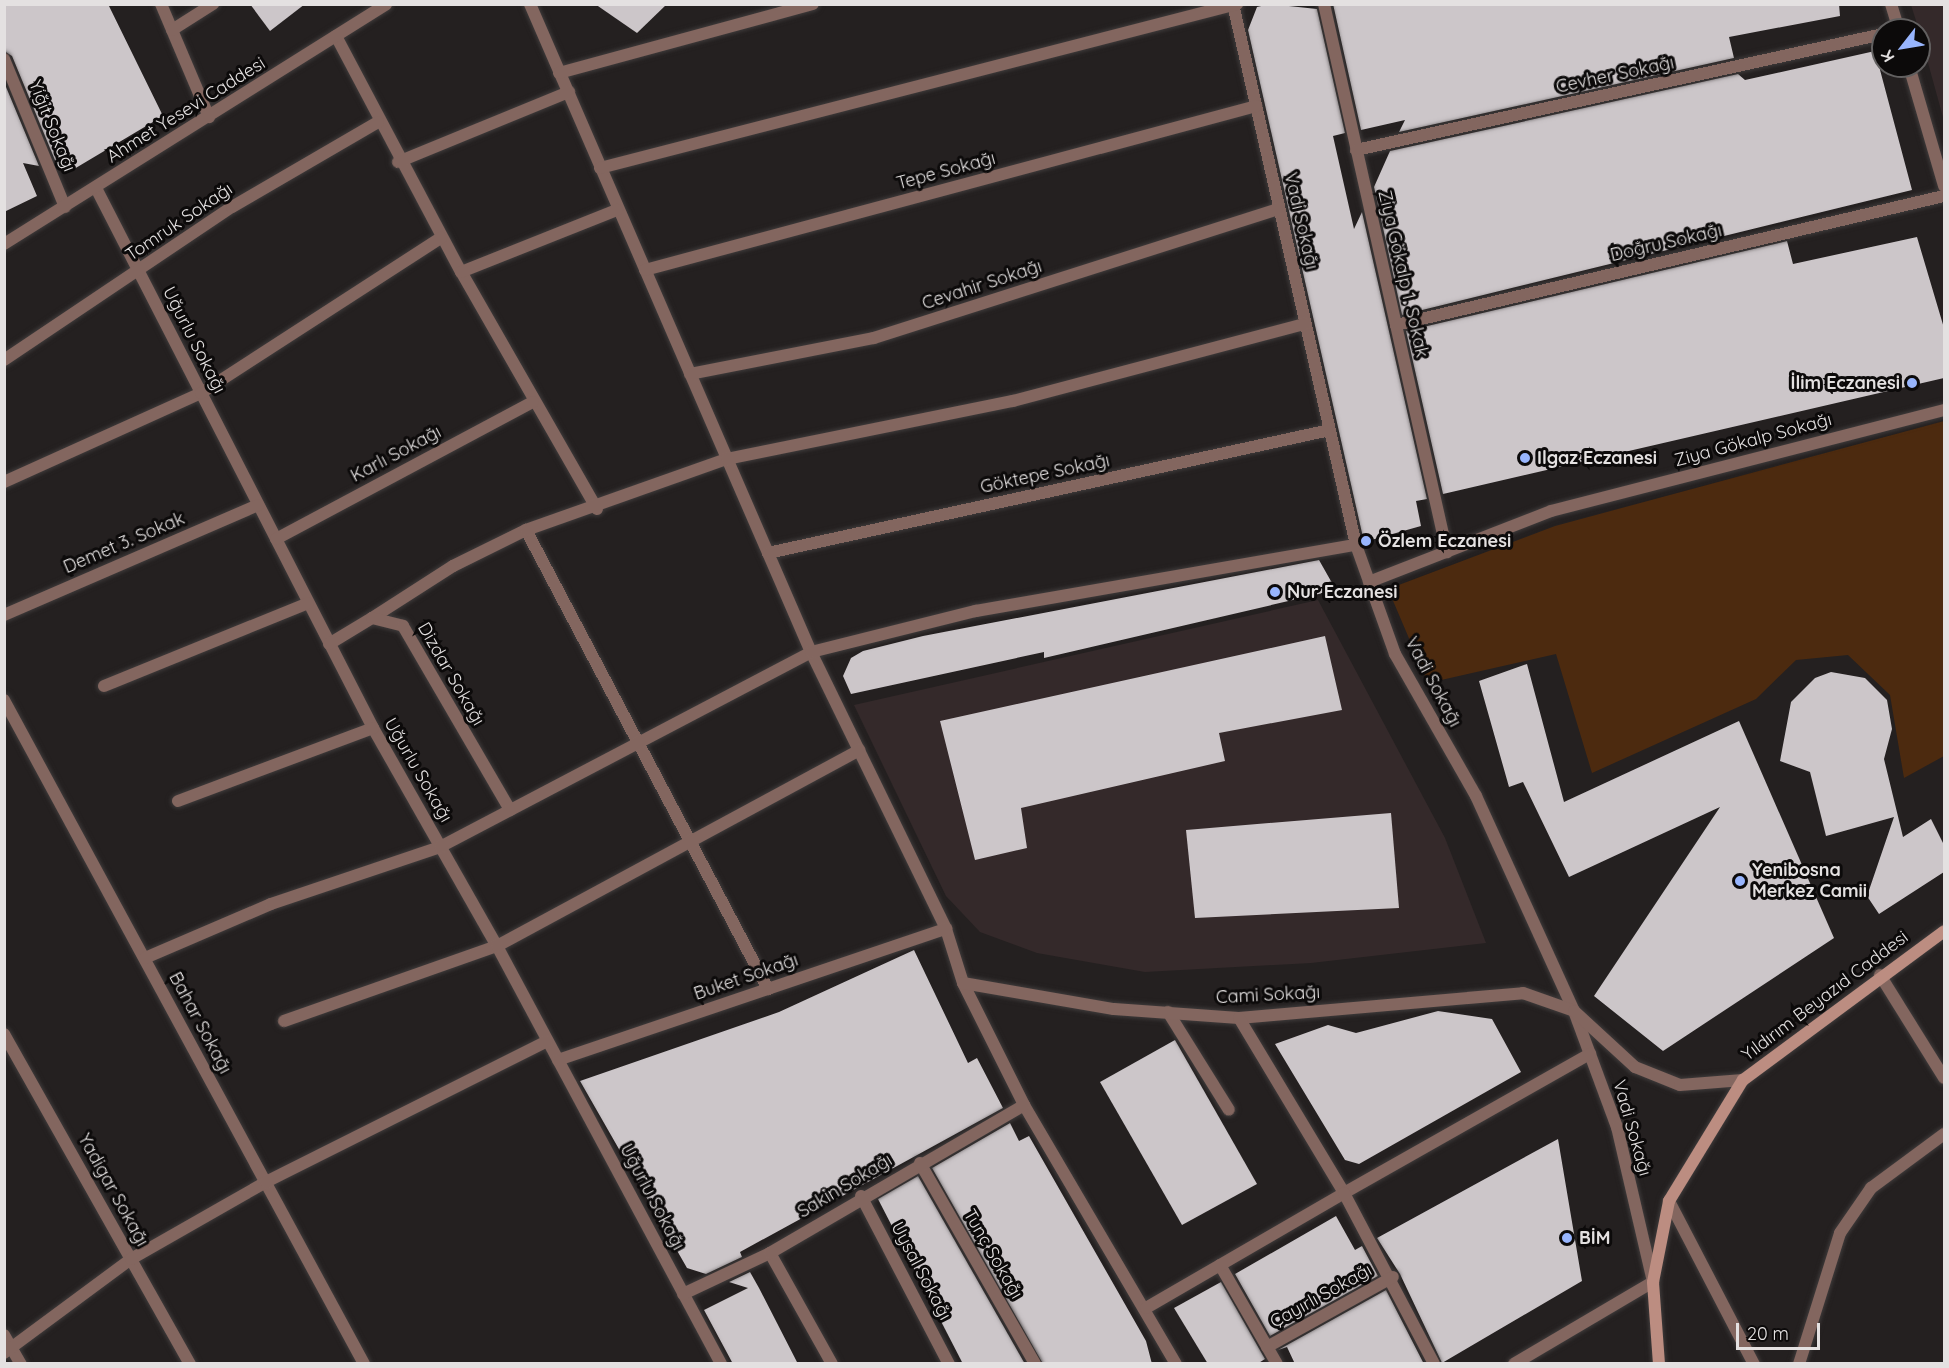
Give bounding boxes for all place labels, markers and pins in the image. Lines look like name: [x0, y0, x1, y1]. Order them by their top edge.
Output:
place label: İlim Eczanesi: [1790, 372, 1900, 394]
marker: İlim Eczanesi: [1905, 376, 1919, 390]
place label: Ilgaz Eczanesi: [1537, 447, 1657, 469]
marker: Ilgaz Eczanesi: [1518, 451, 1532, 465]
place label: Özlem Eczanesi: [1378, 530, 1511, 552]
marker: Özlem Eczanesi: [1359, 534, 1373, 548]
place label: Nur Eczanesi: [1287, 581, 1398, 603]
marker: Nur Eczanesi: [1268, 585, 1282, 599]
place label: Yenibosna Merkez Camii: [1752, 860, 1867, 902]
marker: Yenibosna Merkez Camii: [1733, 874, 1747, 888]
place label: BİM: [1579, 1227, 1610, 1249]
marker: BİM: [1560, 1231, 1574, 1245]

